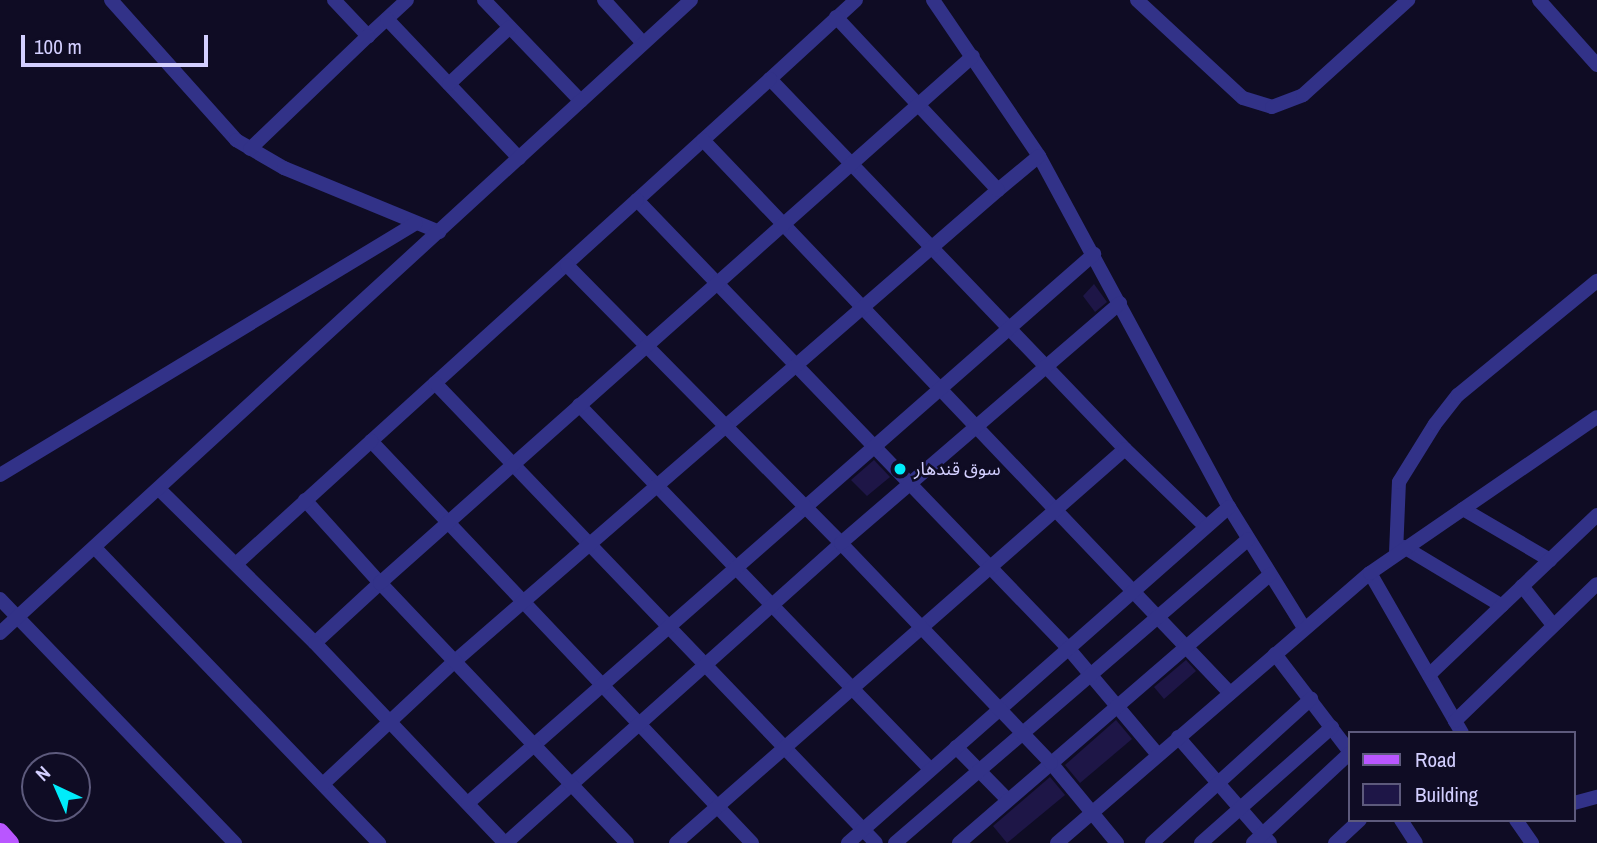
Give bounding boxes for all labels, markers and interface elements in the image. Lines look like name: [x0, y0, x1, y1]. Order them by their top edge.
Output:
scale bar: [24, 21, 212, 65]
text: 100 m: [34, 32, 82, 61]
place label: سوق قندهار: [914, 458, 1001, 480]
marker: سوق قندهار: [892, 461, 908, 477]
legend: [1348, 731, 1576, 822]
text: Road: [1415, 745, 1456, 774]
north arrow: [21, 752, 91, 822]
text: N: [30, 760, 56, 787]
text: Building: [1415, 780, 1478, 809]

